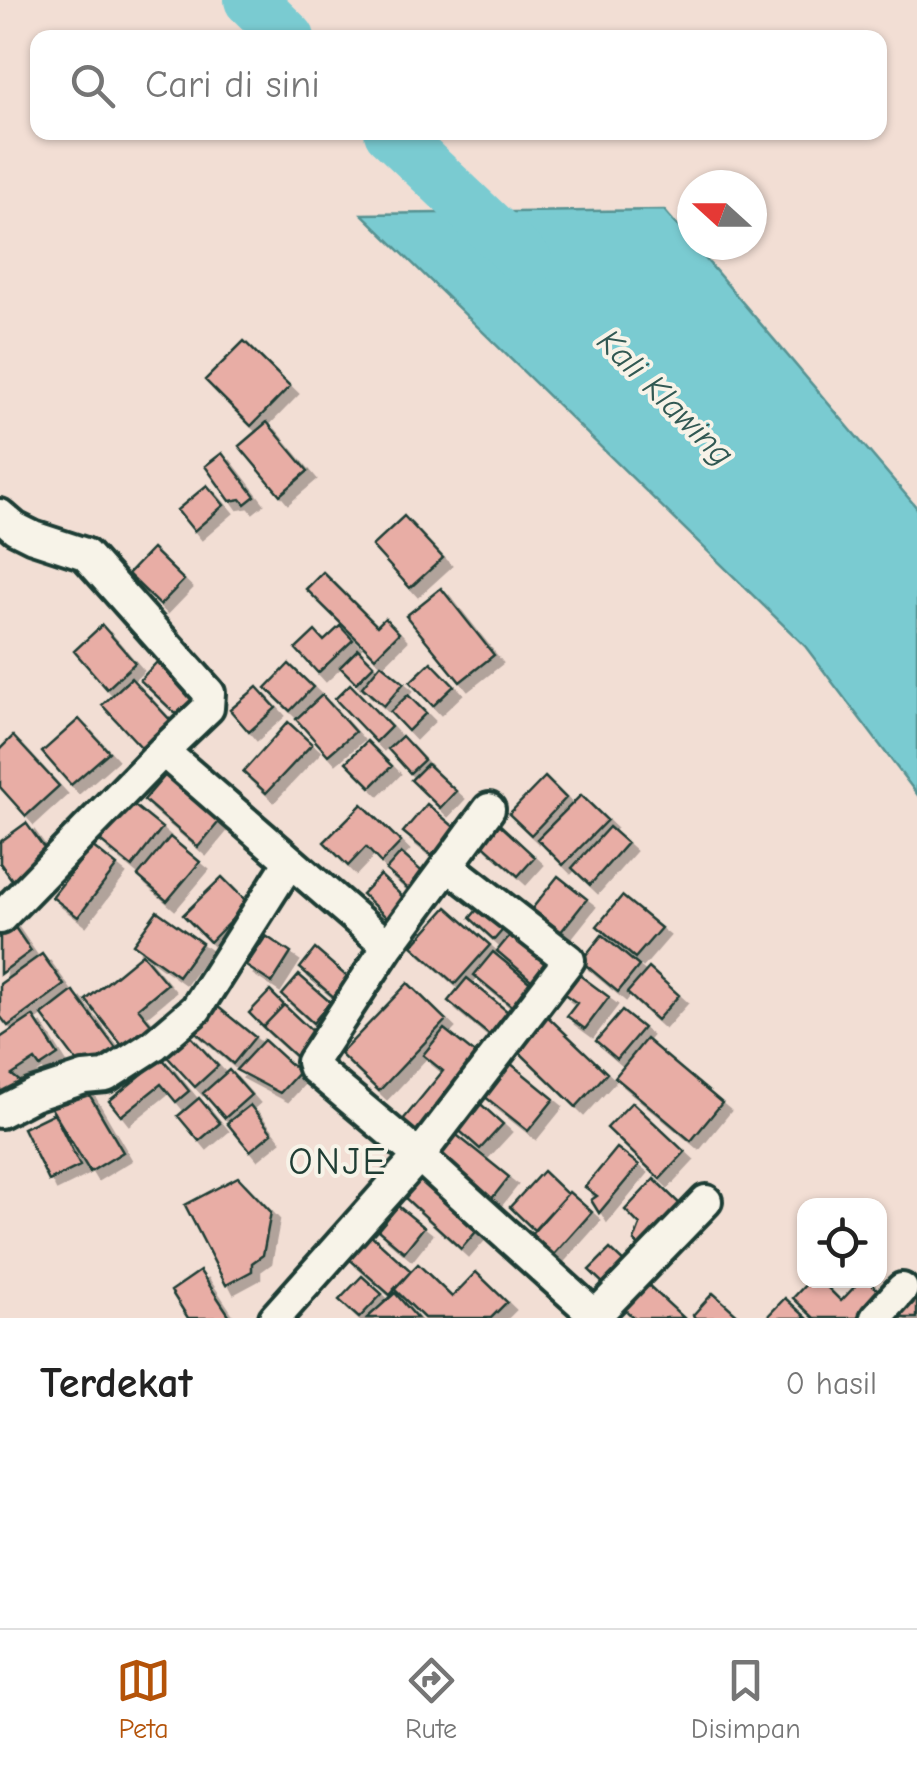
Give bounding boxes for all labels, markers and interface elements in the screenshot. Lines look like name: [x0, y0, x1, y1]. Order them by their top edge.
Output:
search box: [30, 30, 887, 140]
icon: search: [65, 58, 120, 113]
text: Cari di sini: [145, 63, 320, 107]
north arrow: [677, 170, 767, 260]
water label: Kali Klawing: [589, 321, 742, 474]
district label: ONJE: [288, 1140, 388, 1184]
map controls: [797, 1198, 887, 1288]
button: locate: [797, 1198, 887, 1288]
text: Terdekat: [40, 1359, 192, 1408]
text: 0 hasil: [786, 1365, 877, 1402]
tab: Peta: [116, 1653, 171, 1745]
tab: Rute: [404, 1653, 459, 1745]
tab: Disimpan: [691, 1653, 801, 1745]

